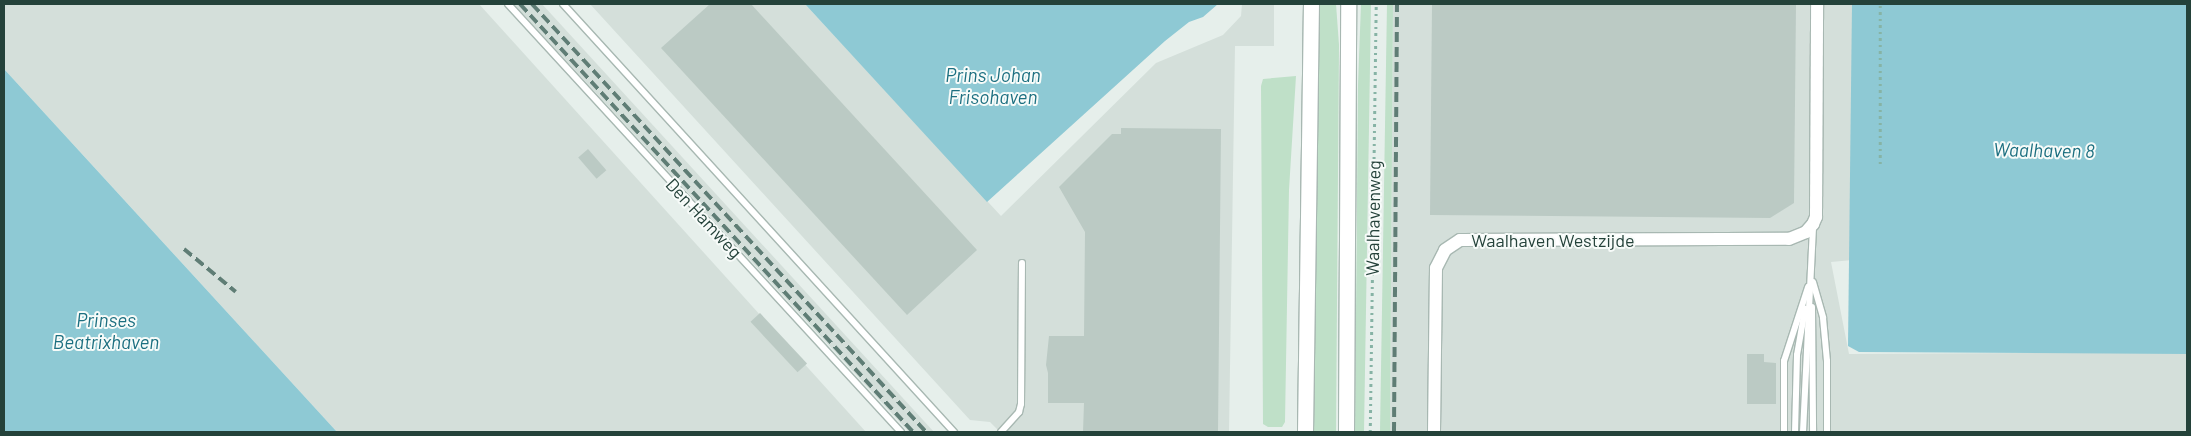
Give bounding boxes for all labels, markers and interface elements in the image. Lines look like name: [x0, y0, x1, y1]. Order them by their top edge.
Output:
water label: Prins Johan Frisohaven: [945, 64, 1041, 108]
water label: Waalhaven 8: [1993, 138, 2095, 162]
street label: Waalhavenweg: [1361, 160, 1385, 276]
street label: Den Hamweg: [661, 173, 747, 263]
street label: Waalhaven Westzijde: [1471, 229, 1635, 251]
water label: Prinses Beatrixhaven: [53, 309, 159, 353]

